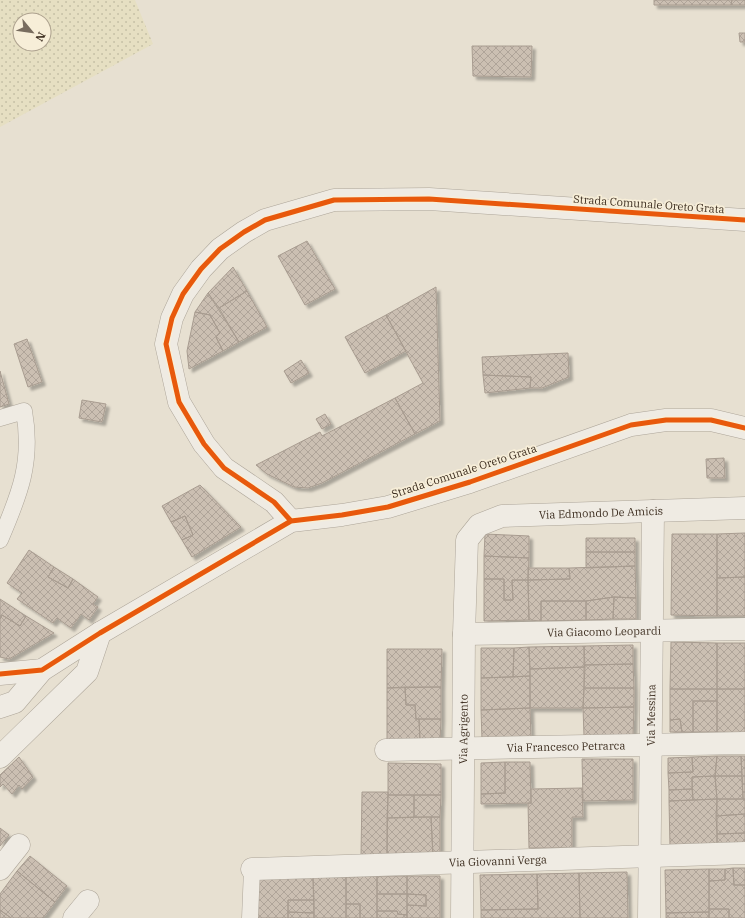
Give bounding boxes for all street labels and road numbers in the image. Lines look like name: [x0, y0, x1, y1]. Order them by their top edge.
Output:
street label: Strada Comunale Oreto Grata: [573, 192, 725, 216]
street label: Strada Comunale Oreto Grata: [390, 441, 538, 501]
street label: Via Edmondo De Amicis: [539, 504, 663, 522]
street label: Via Giacomo Leopardi: [547, 623, 662, 640]
street label: Via Messina: [644, 684, 658, 746]
street label: Via Agrigento: [456, 694, 471, 764]
street label: Via Francesco Petrarca: [506, 738, 625, 755]
street label: Via Giovanni Verga: [449, 852, 547, 870]

